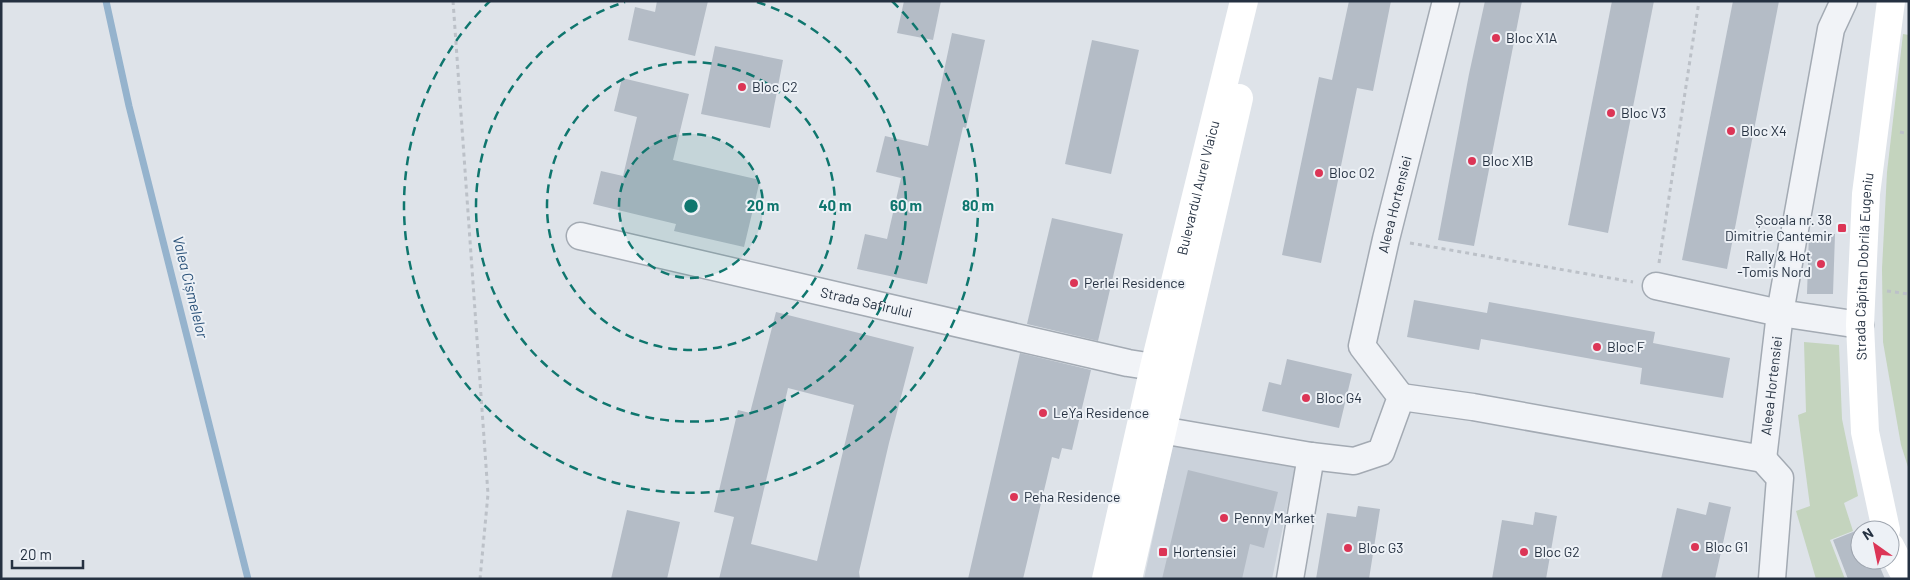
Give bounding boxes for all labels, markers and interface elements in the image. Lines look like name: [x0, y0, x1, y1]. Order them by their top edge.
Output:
place label: Bloc X1A: [1506, 29, 1558, 46]
marker: Bloc X1A: [1490, 32, 1502, 44]
place label: Bloc C2: [752, 78, 798, 95]
marker: Bloc C2: [736, 81, 748, 93]
place label: Bloc V3: [1621, 104, 1666, 121]
marker: Bloc V3: [1605, 107, 1617, 119]
street label: Bulevardul Aurel Vlaicu: [1173, 119, 1222, 257]
place label: Bloc X4: [1741, 122, 1787, 139]
marker: Bloc X4: [1725, 125, 1737, 137]
place label: Bloc X1B: [1482, 152, 1534, 169]
street label: Aleea Hortensiei: [1374, 154, 1415, 255]
marker: Bloc X1B: [1466, 155, 1478, 167]
place label: Bloc O2: [1329, 164, 1375, 181]
marker: Bloc O2: [1313, 167, 1325, 179]
street label: Strada Căpitan Dobrilă Eugeniu: [1851, 171, 1877, 361]
text: 20 m: [747, 196, 779, 214]
text: 40 m: [818, 196, 852, 214]
text: 60 m: [890, 196, 922, 214]
text: 80 m: [962, 196, 994, 214]
centre of rings: [682, 197, 700, 215]
place label: Școala nr. 38 Dimitrie Cantemir: [1725, 211, 1832, 244]
marker: Școala nr. 38 Dimitrie Cantemir: [1836, 222, 1848, 234]
water label: Valea Cișmelelor: [170, 234, 213, 340]
place label: Rally & Hot -Tomis Nord: [1737, 247, 1811, 280]
marker: Rally & Hot -Tomis Nord: [1815, 258, 1827, 270]
place label: Perlei Residence: [1084, 274, 1185, 291]
marker: Perlei Residence: [1068, 277, 1080, 289]
street label: Strada Safirului: [819, 283, 914, 321]
street label: Aleea Hortensiei: [1757, 335, 1785, 436]
place label: Bloc F: [1607, 338, 1645, 355]
marker: Bloc F: [1591, 341, 1603, 353]
place label: Bloc G4: [1316, 389, 1362, 406]
marker: Bloc G4: [1300, 392, 1312, 404]
place label: LeYa Residence: [1053, 404, 1149, 421]
marker: LeYa Residence: [1037, 407, 1049, 419]
place label: Peha Residence: [1024, 488, 1120, 505]
marker: Peha Residence: [1008, 491, 1020, 503]
place label: Penny Market: [1234, 509, 1315, 526]
marker: Penny Market: [1218, 512, 1230, 524]
north arrow: [1850, 520, 1900, 570]
text: N: [1859, 524, 1876, 543]
scale bar: [12, 538, 84, 570]
place label: Bloc G1: [1705, 538, 1748, 555]
place label: Bloc G3: [1358, 539, 1404, 556]
marker: Bloc G1: [1689, 541, 1701, 553]
marker: Bloc G3: [1342, 542, 1354, 554]
place label: Hortensiei: [1173, 543, 1236, 560]
place label: Bloc G2: [1534, 543, 1580, 560]
text: 20 m: [20, 545, 52, 563]
marker: Hortensiei: [1157, 546, 1169, 558]
marker: Bloc G2: [1518, 546, 1530, 558]

